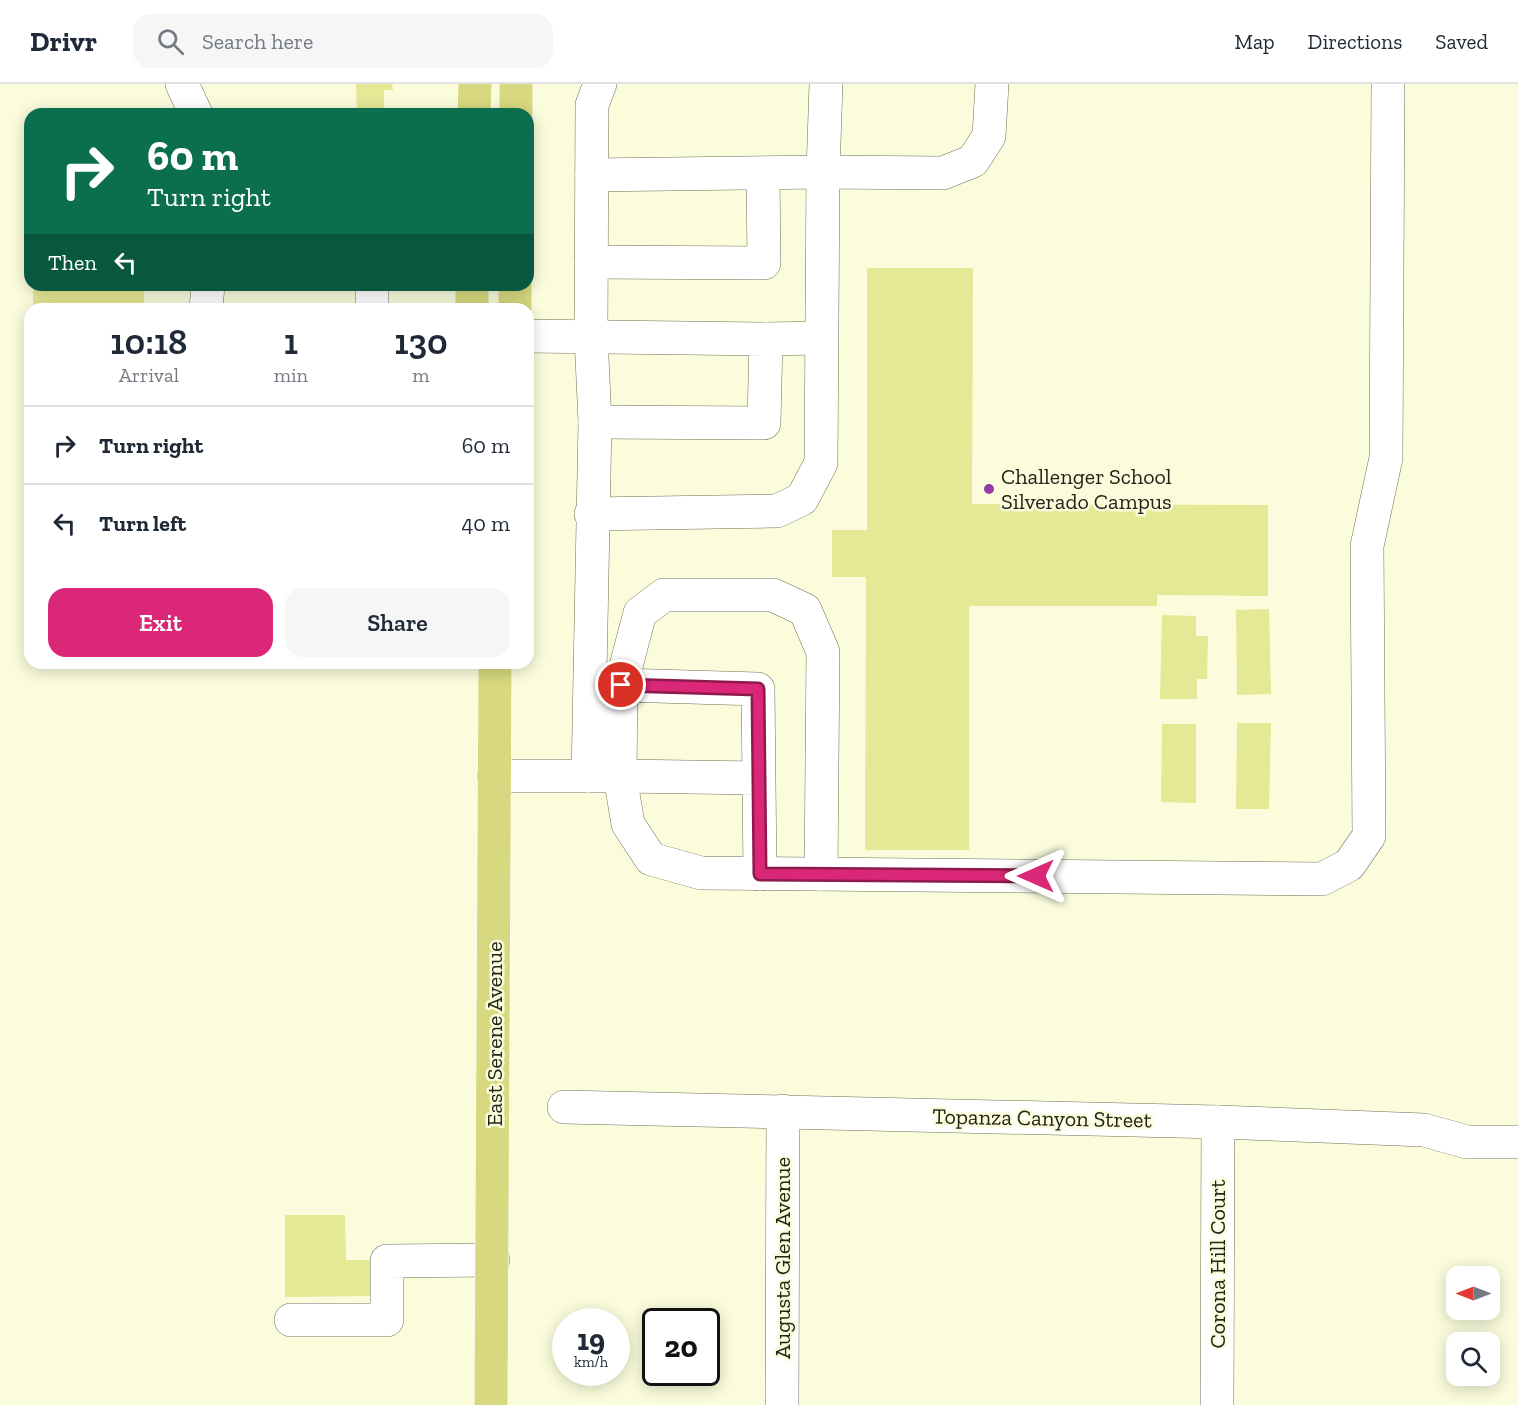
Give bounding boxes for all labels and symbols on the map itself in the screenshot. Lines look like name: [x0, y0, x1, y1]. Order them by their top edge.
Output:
place label: Challenger School Silverado Campus: [1001, 463, 1172, 515]
marker: Challenger School Silverado Campus: [982, 482, 996, 496]
pin: [595, 659, 646, 710]
position arrow: [1004, 844, 1068, 908]
street label: East Serene Avenue: [481, 942, 508, 1126]
street label: Topanza Canyon Street: [932, 1103, 1153, 1133]
street label: Augusta Glen Avenue: [769, 1157, 796, 1359]
street label: Corona Hill Court: [1204, 1179, 1231, 1348]
north arrow: [1446, 1266, 1500, 1320]
speed limit sign: 20: [642, 1308, 720, 1386]

